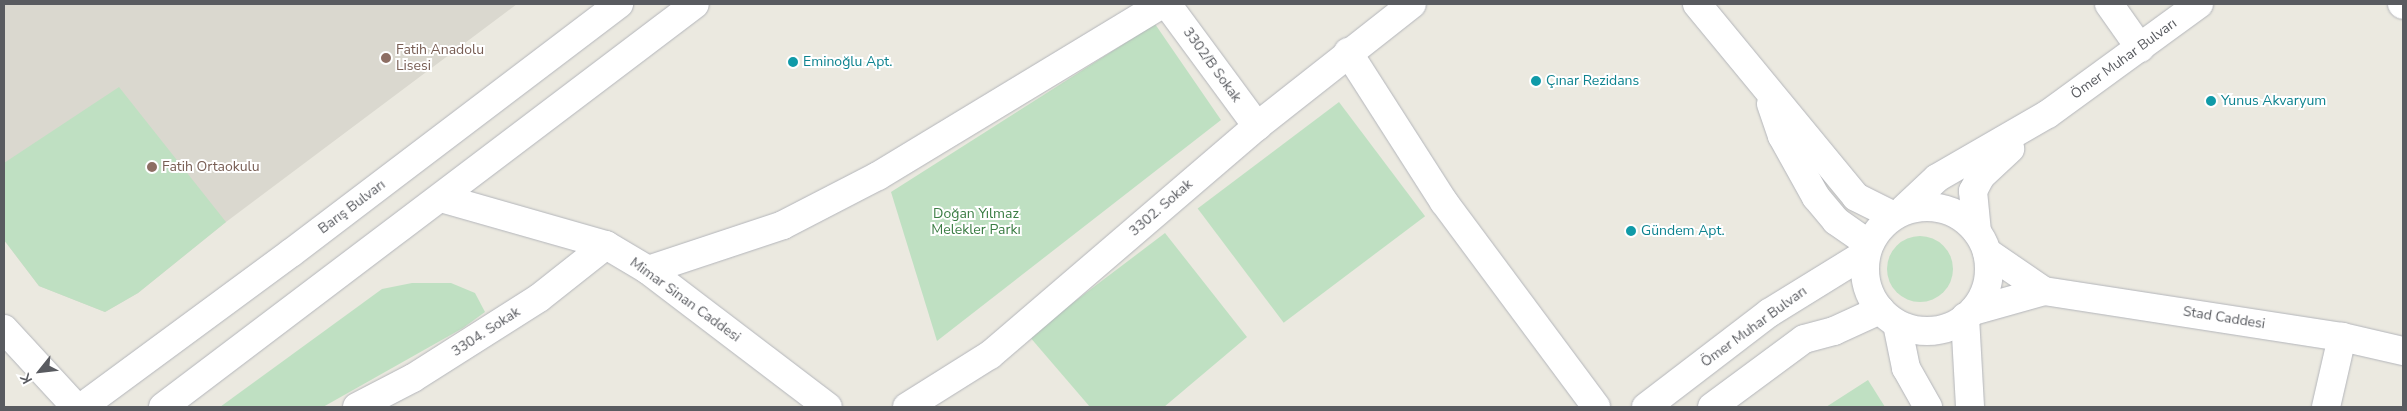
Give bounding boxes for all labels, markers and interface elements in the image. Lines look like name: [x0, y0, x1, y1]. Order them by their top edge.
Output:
street label: Ömer Muhar Bulvarı: [2068, 15, 2180, 103]
street label: 3302/B Sokak: [1179, 24, 1245, 106]
place label: Fatih Anadolu Lisesi: [396, 42, 484, 74]
marker: Fatih Anadolu Lisesi: [380, 52, 392, 64]
place label: Eminoğlu Apt.: [803, 54, 893, 70]
marker: Eminoğlu Apt.: [787, 56, 799, 68]
place label: Çınar Rezidans: [1546, 73, 1639, 89]
marker: Çınar Rezidans: [1530, 75, 1542, 87]
place label: Yunus Akvaryum: [2221, 93, 2326, 109]
marker: Yunus Akvaryum: [2205, 95, 2217, 107]
place label: Fatih Ortaokulu: [162, 159, 260, 175]
marker: Fatih Ortaokulu: [146, 161, 158, 173]
street label: Barış Bulvarı: [315, 176, 389, 238]
street label: 3302. Sokak: [1126, 176, 1196, 240]
park label: Doğan Yılmaz Melekler Parkı: [931, 206, 1021, 238]
place label: Gündem Apt.: [1641, 223, 1725, 239]
marker: Gündem Apt.: [1625, 225, 1637, 237]
street label: Mimar Sinan Caddesi: [627, 254, 743, 346]
street label: Ömer Muhar Bulvarı: [1698, 283, 1810, 371]
street label: Stad Caddesi: [2182, 303, 2266, 333]
street label: 3304. Sokak: [449, 304, 523, 360]
north arrow: [15, 346, 65, 396]
text: K: [16, 370, 37, 387]

